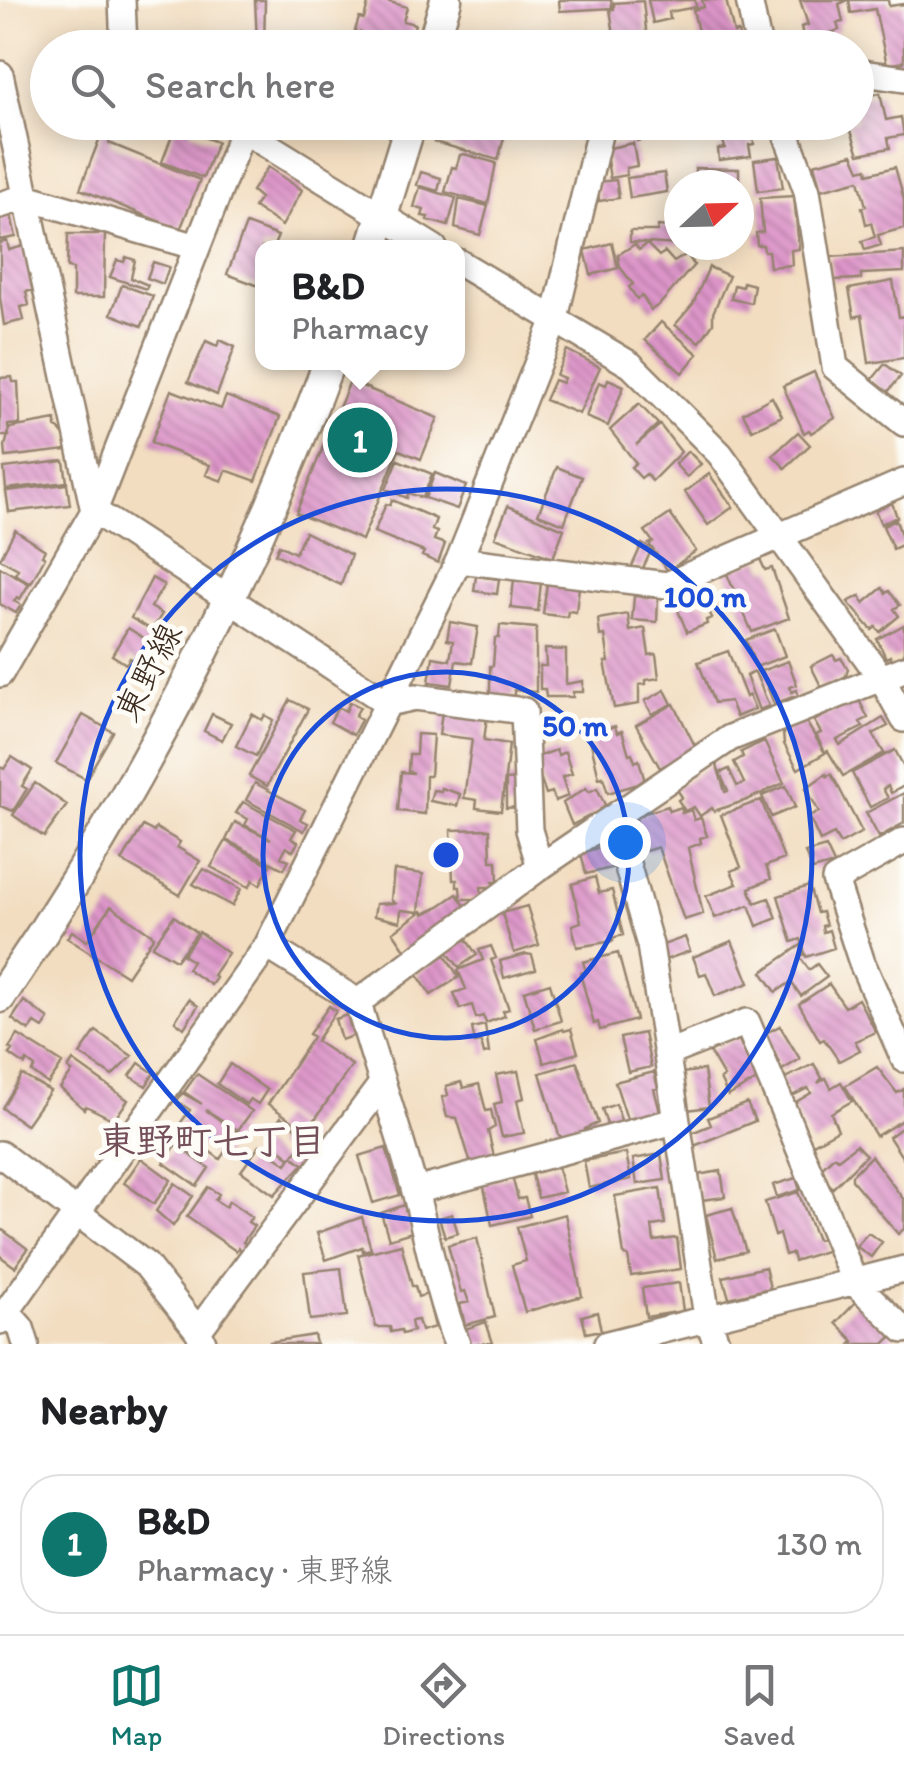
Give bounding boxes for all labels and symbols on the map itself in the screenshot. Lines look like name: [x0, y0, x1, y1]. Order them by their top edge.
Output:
north arrow: [664, 170, 754, 260]
pin: 1: [328, 402, 392, 478]
text: 100 m: [664, 578, 747, 615]
street label: 東野線: [105, 616, 191, 728]
text: 50 m: [542, 707, 609, 744]
your location: [600, 817, 651, 868]
centre of rings: [428, 837, 464, 873]
district label: 東野町七丁目: [98, 1118, 326, 1164]

